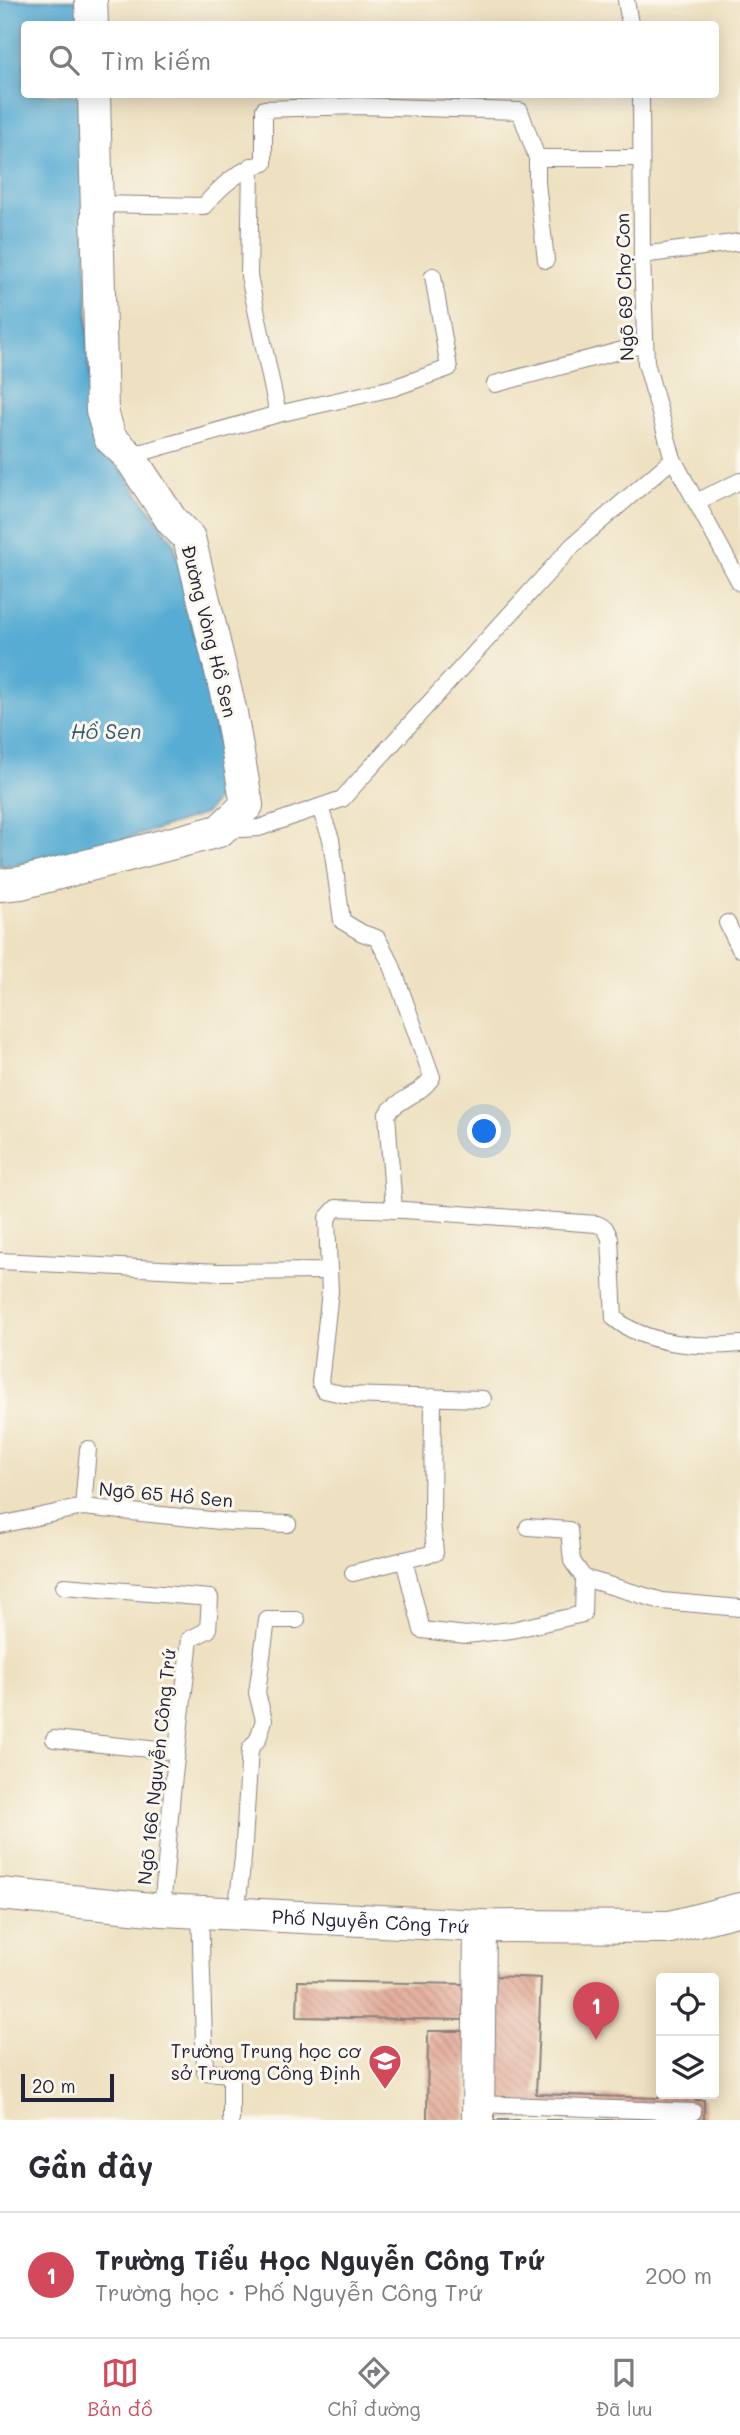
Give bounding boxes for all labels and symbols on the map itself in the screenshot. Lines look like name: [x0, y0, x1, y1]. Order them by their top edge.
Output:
street label: Ngõ 69 Chợ Con: [609, 213, 639, 361]
street label: Đường Vòng Hồ Sen: [176, 542, 244, 720]
water label: Hồ Sen: [71, 717, 141, 744]
your location: [467, 1114, 501, 1148]
street label: Ngõ 65 Hồ Sen: [98, 1476, 234, 1512]
street label: Ngõ 166 Nguyễn Công Trứ: [131, 1647, 181, 1886]
street label: Phố Nguyễn Công Trứ: [271, 1903, 469, 1938]
pin: 1: [573, 1982, 619, 2040]
place label: Trường Trung học cơ sở Trương Công Định: [171, 2038, 362, 2085]
school or university icon: Trường Trung học cơ sở Trương Công Định: [366, 2042, 404, 2091]
scale bar: [21, 2071, 114, 2103]

